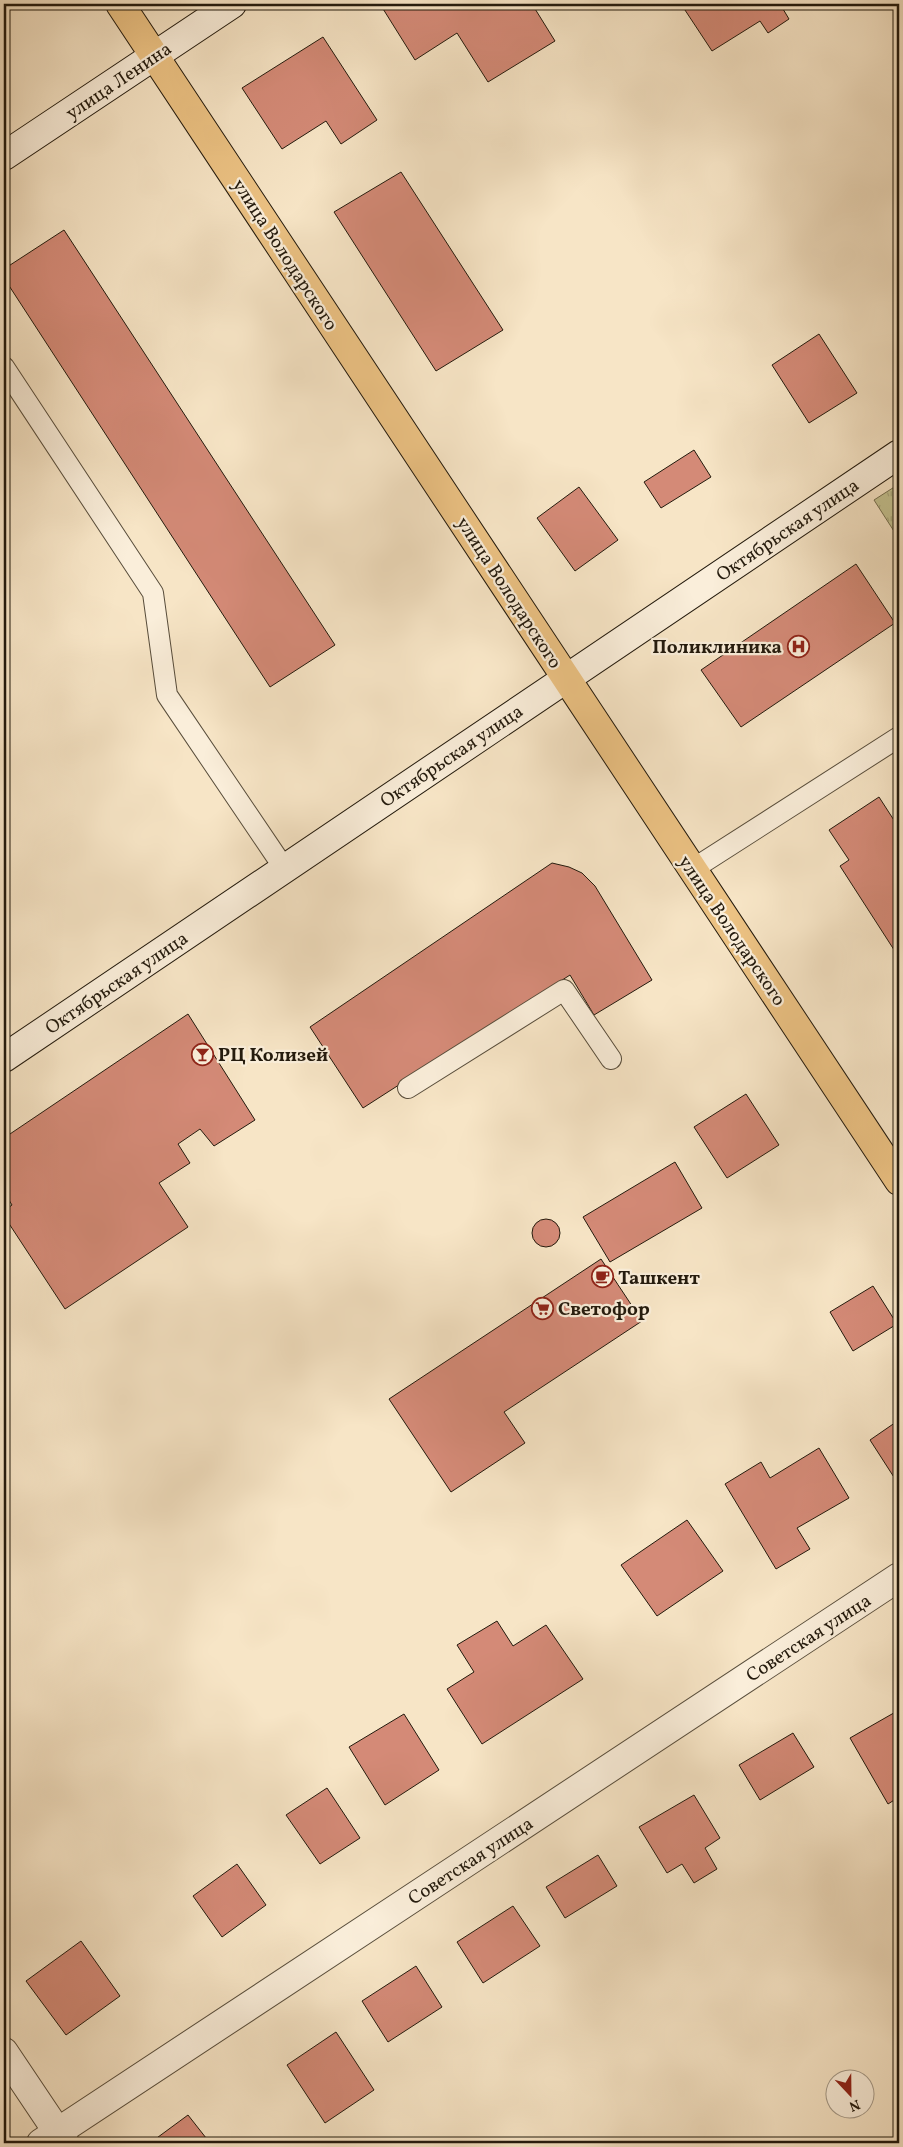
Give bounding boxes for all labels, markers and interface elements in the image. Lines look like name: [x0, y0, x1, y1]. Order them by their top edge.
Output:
street label: улица Ленина: [61, 37, 177, 127]
street label: улица Володарского: [225, 174, 343, 336]
street label: Октябрьская улица: [711, 473, 865, 588]
street label: улица Володарского: [449, 512, 567, 674]
hospital icon: Поликлиника: [786, 634, 810, 658]
place label: Поликлиника: [652, 635, 782, 661]
street label: Октябрьская улица: [375, 699, 529, 814]
street label: улица Володарского: [671, 851, 791, 1011]
street label: Октябрьская улица: [40, 926, 194, 1041]
bar icon: РЦ Колизей: [190, 1042, 214, 1066]
place label: РЦ Колизей: [218, 1043, 328, 1069]
cafe icon: Ташкент: [590, 1265, 614, 1289]
place label: Ташкент: [618, 1266, 700, 1292]
supermarket icon: Светофор: [530, 1296, 554, 1320]
place label: Светофор: [558, 1297, 650, 1323]
street label: Советская улица: [741, 1588, 877, 1689]
street label: Советская улица: [403, 1811, 539, 1912]
north arrow: [826, 2070, 876, 2120]
text: N: [846, 2094, 863, 2115]

